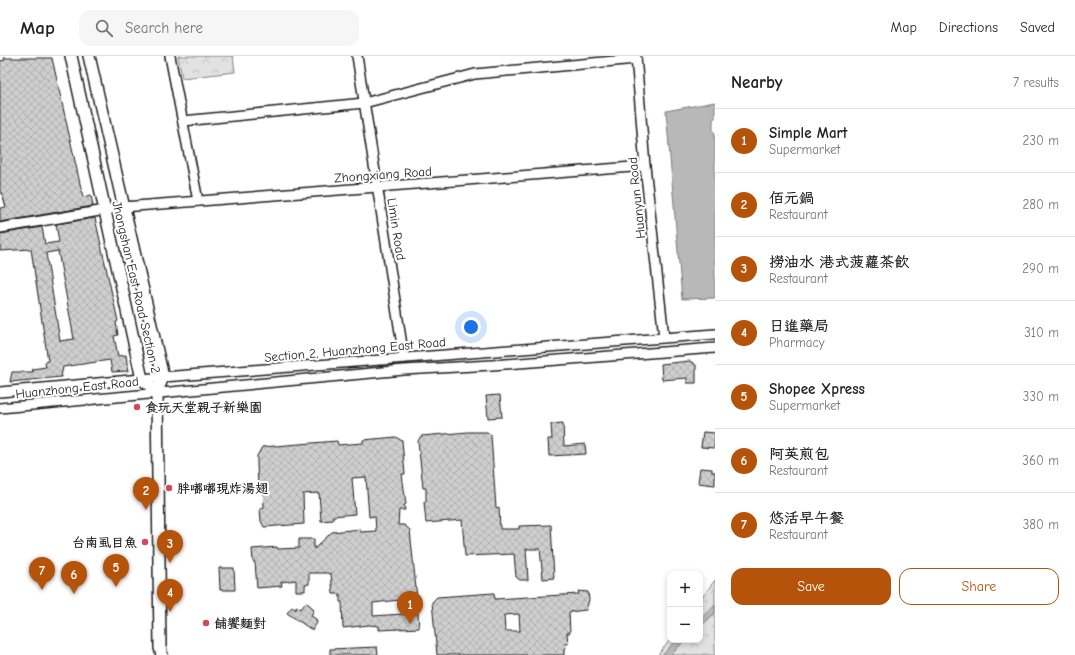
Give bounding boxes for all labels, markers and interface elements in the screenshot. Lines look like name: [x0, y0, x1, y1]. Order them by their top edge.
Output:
search box: [79, 10, 359, 46]
text: Map: [20, 17, 55, 39]
icon: search: [93, 17, 115, 39]
text: Search here: [125, 19, 203, 37]
text: Map: [890, 19, 917, 36]
text: Directions: [939, 19, 998, 36]
text: Saved: [1020, 19, 1055, 36]
text: Nearby: [731, 73, 782, 92]
text: 7 results: [1013, 75, 1059, 90]
text: Simple Mart: [769, 124, 848, 142]
text: 1: [741, 133, 747, 148]
text: 230 m: [1023, 133, 1059, 148]
text: Supermarket: [769, 142, 840, 157]
street label: Huanyun Road: [625, 156, 648, 240]
street label: Zhongxiang Road: [334, 164, 432, 185]
text: 佰元鍋: [769, 189, 814, 207]
street label: Limin Road: [384, 197, 409, 261]
text: 2: [741, 197, 747, 212]
text: 280 m: [1022, 197, 1059, 212]
street label: Jhongshan East Road Section 2: [109, 199, 164, 375]
text: Restaurant: [769, 207, 828, 222]
text: 撈油水 港式菠蘿茶飲: [769, 253, 909, 271]
text: 3: [741, 261, 747, 276]
text: 290 m: [1022, 261, 1059, 276]
text: Restaurant: [769, 271, 828, 286]
your location: [461, 317, 481, 337]
text: 日進藥局: [769, 317, 829, 335]
text: 4: [741, 325, 747, 340]
text: 310 m: [1024, 325, 1059, 340]
street label: Section 2, Huanzhong East Road: [264, 334, 446, 365]
text: Pharmacy: [769, 335, 825, 350]
street label: Huanzhong East Road: [15, 374, 139, 401]
text: Shopee Xpress: [769, 380, 865, 398]
text: 5: [741, 389, 747, 404]
text: 330 m: [1023, 389, 1059, 404]
text: Supermarket: [769, 398, 840, 413]
place label: 食玩天堂親子新樂園: [145, 400, 262, 415]
marker: 食玩天堂親子新樂園: [132, 402, 142, 412]
text: 阿英煎包: [769, 445, 829, 463]
text: 6: [741, 453, 747, 468]
text: 360 m: [1022, 453, 1059, 468]
text: Restaurant: [769, 463, 828, 478]
pin: 2: [133, 477, 159, 510]
place label: 胖嘟嘟現炸湯翅: [177, 481, 268, 496]
marker: 胖嘟嘟現炸湯翅: [164, 483, 174, 493]
text: 悠活早午餐: [769, 509, 844, 527]
text: 7: [741, 517, 747, 532]
text: 380 m: [1023, 517, 1059, 532]
text: Restaurant: [769, 527, 828, 542]
pin: 3: [157, 530, 183, 563]
place label: 台南虱目魚: [72, 535, 137, 550]
marker: 台南虱目魚: [140, 537, 150, 547]
pin: 5: [103, 554, 129, 587]
pin: 7: [29, 557, 55, 590]
pin: 6: [61, 561, 87, 594]
button: Save: [731, 568, 891, 605]
button: Share: [899, 568, 1059, 605]
map controls: [667, 571, 703, 643]
button: +: [667, 571, 703, 607]
pin: 4: [157, 579, 183, 612]
pin: 1: [397, 591, 423, 624]
button: −: [667, 607, 703, 643]
place label: 餔饗麵對: [214, 616, 266, 631]
marker: 餔饗麵對: [201, 618, 211, 628]

